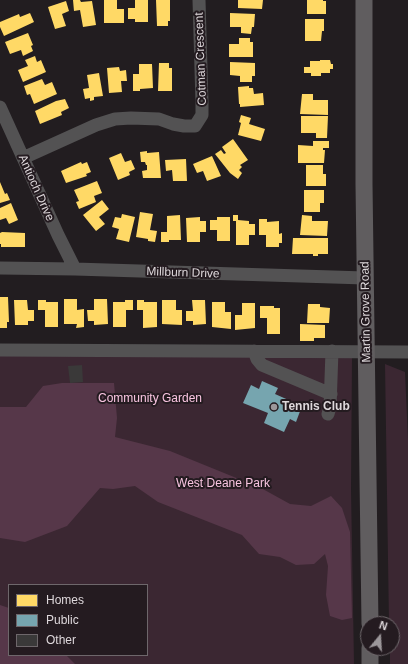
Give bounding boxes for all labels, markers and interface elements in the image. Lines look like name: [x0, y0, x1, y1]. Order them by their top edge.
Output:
street label: Cotman Crescent: [192, 12, 210, 106]
street label: Antioch Drive: [15, 152, 57, 224]
street label: Martin Grove Road: [358, 261, 374, 363]
street label: Millburn Drive: [146, 265, 220, 281]
park label: Community Garden: [98, 392, 202, 406]
place label: Tennis Club: [282, 400, 350, 414]
marker: Tennis Club: [269, 402, 279, 412]
park label: West Deane Park: [176, 477, 270, 491]
legend: [8, 584, 148, 656]
text: Homes: [46, 593, 84, 607]
text: Public: [46, 613, 79, 627]
north arrow: [360, 616, 400, 656]
text: N: [378, 619, 389, 632]
text: Other: [46, 633, 76, 647]

